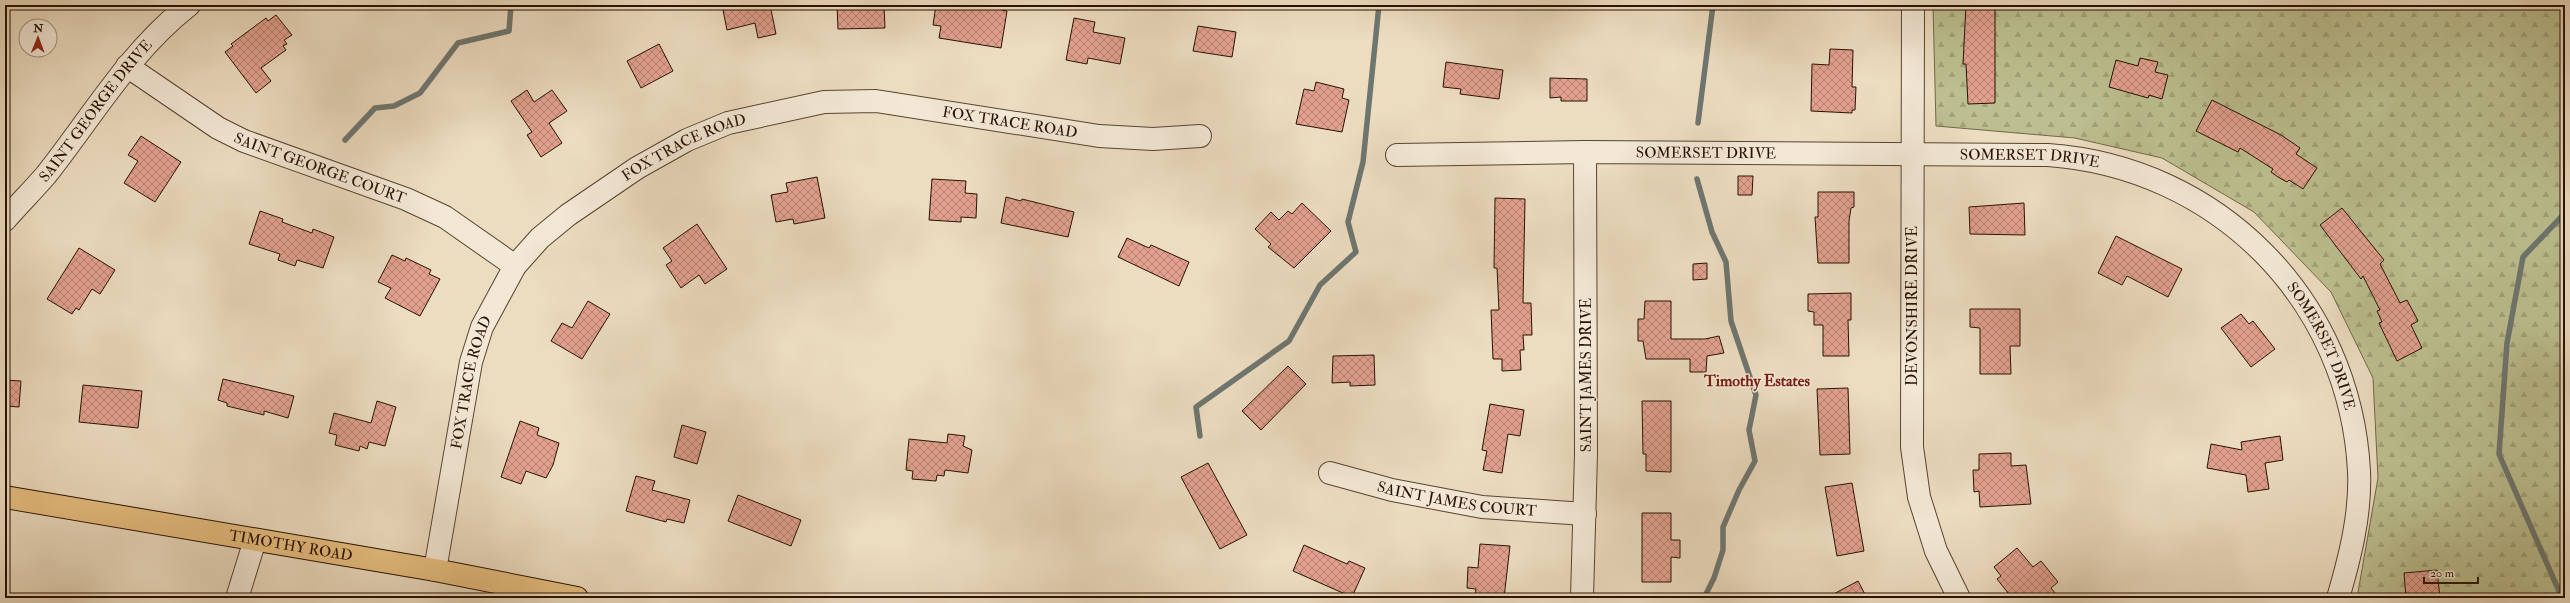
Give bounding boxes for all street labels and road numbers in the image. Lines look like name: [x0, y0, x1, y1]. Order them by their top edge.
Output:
street label: SAINT GEORGE DRIVE: [35, 36, 157, 186]
street label: FOX TRACE ROAD: [941, 103, 1079, 142]
street label: FOX TRACE ROAD: [618, 110, 748, 186]
street label: SAINT GEORGE COURT: [231, 128, 409, 208]
street label: SOMERSET DRIVE: [1636, 143, 1776, 163]
street label: SOMERSET DRIVE: [1960, 145, 2102, 172]
street label: DEVONSHIRE DRIVE: [1903, 226, 1922, 386]
street label: SOMERSET DRIVE: [2282, 278, 2359, 412]
street label: SAINT JAMES DRIVE: [1577, 298, 1597, 452]
street label: FOX TRACE ROAD: [447, 313, 496, 451]
street label: SAINT JAMES COURT: [1375, 477, 1537, 521]
street label: TIMOTHY ROAD: [228, 526, 354, 566]

